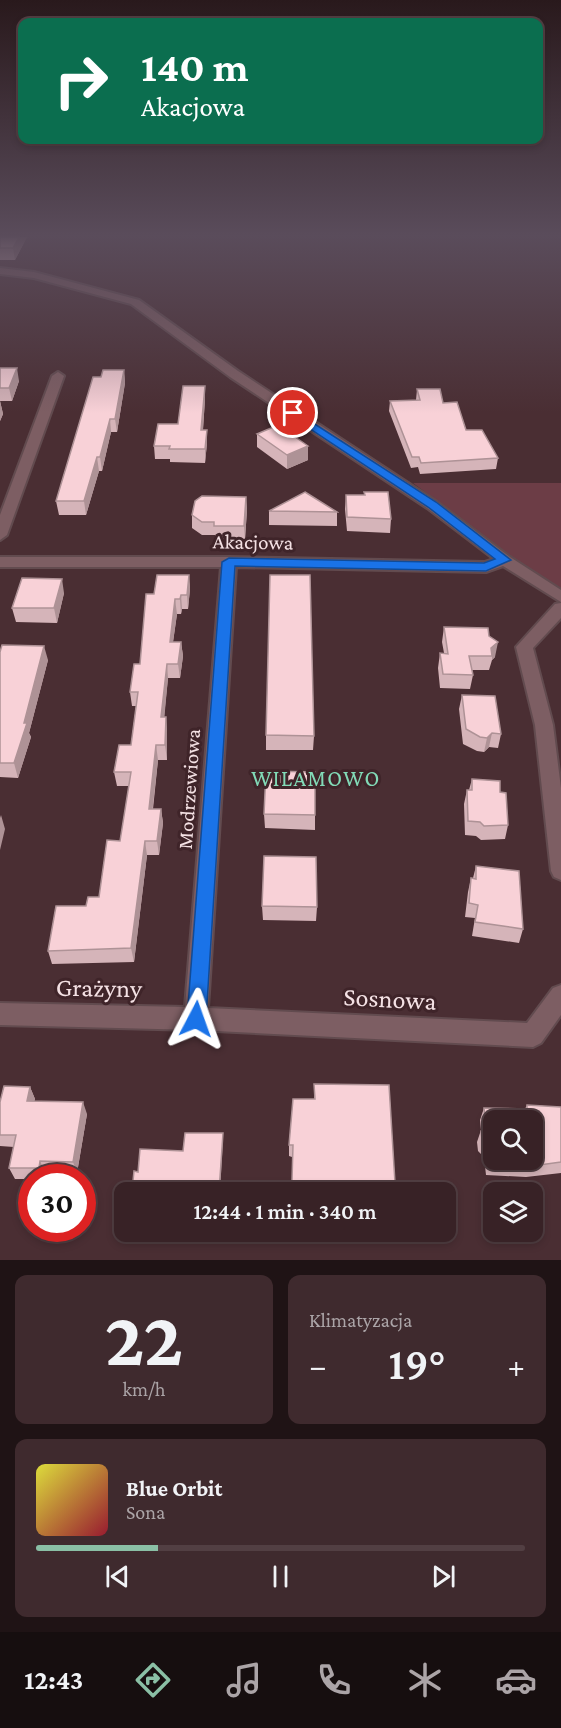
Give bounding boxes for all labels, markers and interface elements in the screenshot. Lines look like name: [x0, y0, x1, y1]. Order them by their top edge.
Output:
icon: right: [42, 42, 120, 120]
text: 140 m: [141, 43, 249, 90]
text: Akacjowa: [141, 92, 245, 122]
pin: [267, 387, 318, 438]
icon: arrive: [276, 396, 309, 429]
street label: Akacjowa: [212, 529, 294, 555]
street label: Modrzewiowa: [173, 728, 205, 850]
district label: WILAMOWO: [251, 766, 381, 791]
street label: Grażyny: [56, 973, 143, 1003]
street label: Sosnowa: [343, 982, 437, 1016]
position arrow: [164, 987, 228, 1051]
map controls: [483, 1110, 543, 1242]
button: search: [483, 1110, 543, 1170]
speed limit sign: 30: [18, 1164, 96, 1242]
button: layers: [483, 1182, 543, 1242]
text: 12:44 · 1 min · 340 m: [193, 1199, 377, 1224]
text: 22: [105, 1295, 183, 1382]
text: Klimatyzacja: [309, 1309, 412, 1331]
text: 19°: [389, 1339, 445, 1389]
text: −: [309, 1347, 326, 1384]
text: +: [508, 1347, 525, 1384]
text: km/h: [122, 1378, 166, 1400]
text: Blue Orbit: [126, 1476, 222, 1501]
text: Sona: [126, 1501, 165, 1523]
icon: previous: [101, 1560, 134, 1593]
icon: pause: [264, 1560, 297, 1593]
icon: next: [427, 1560, 460, 1593]
icon: directions: [132, 1659, 174, 1701]
icon: music: [223, 1659, 265, 1701]
icon: phone: [313, 1659, 355, 1701]
icon: climate: [404, 1659, 446, 1701]
icon: car: [495, 1659, 537, 1701]
text: 12:43: [24, 1665, 83, 1695]

